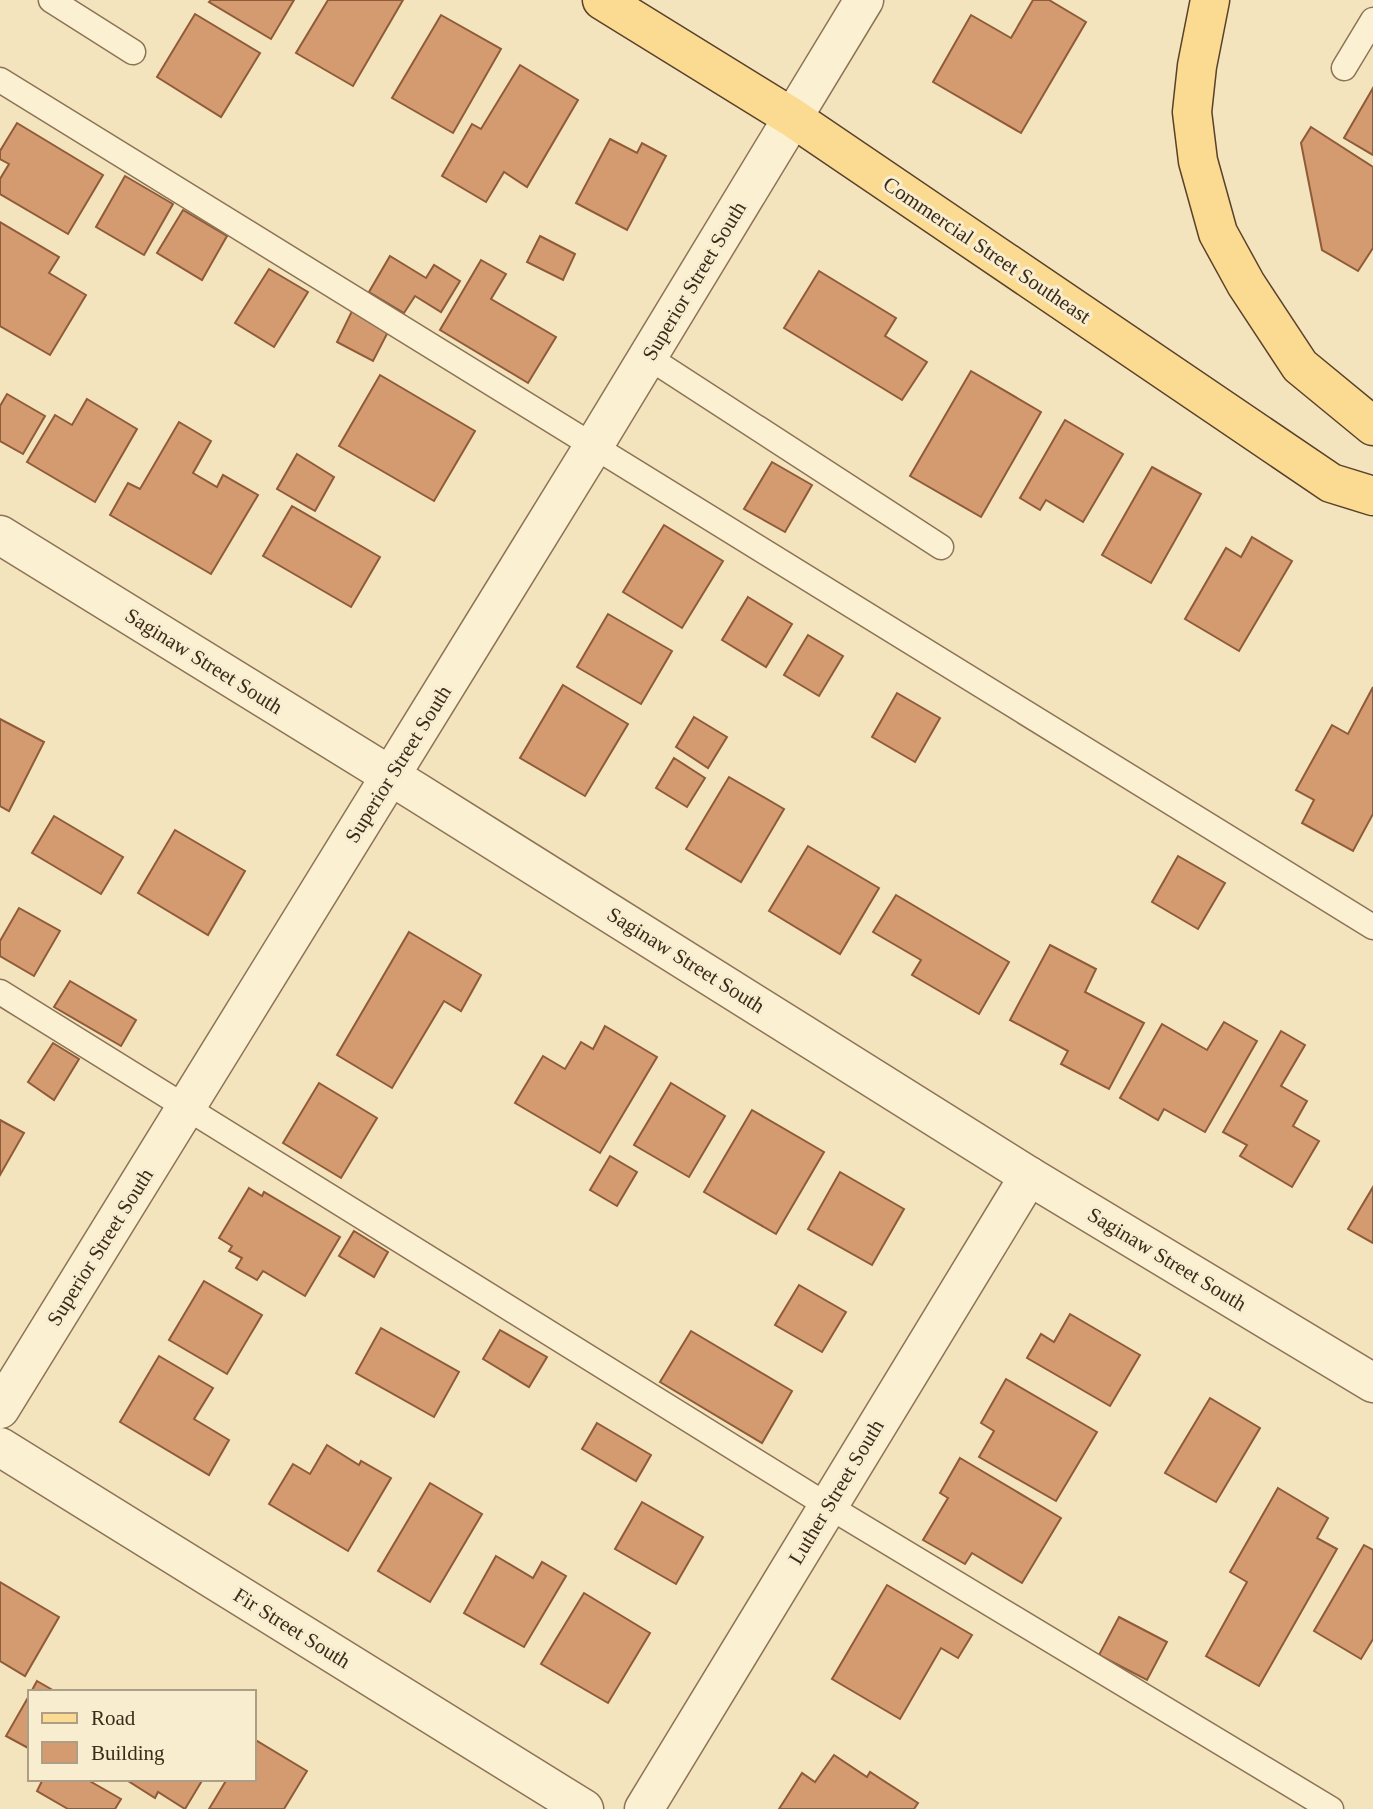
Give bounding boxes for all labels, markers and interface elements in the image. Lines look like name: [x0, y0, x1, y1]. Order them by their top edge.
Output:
street label: Commercial Street Southeast: [879, 172, 1095, 329]
street label: Superior Street South: [637, 197, 751, 365]
street label: Saginaw Street South: [121, 603, 287, 719]
street label: Superior Street South: [340, 681, 456, 847]
street label: Saginaw Street South: [603, 902, 769, 1018]
street label: Superior Street South: [42, 1164, 158, 1330]
street label: Saginaw Street South: [1083, 1202, 1251, 1316]
street label: Luther Street South: [783, 1415, 889, 1569]
street label: Fir Street South: [229, 1583, 355, 1674]
legend: [28, 1690, 256, 1781]
text: Road: [91, 1706, 136, 1730]
text: Building: [91, 1741, 165, 1765]

